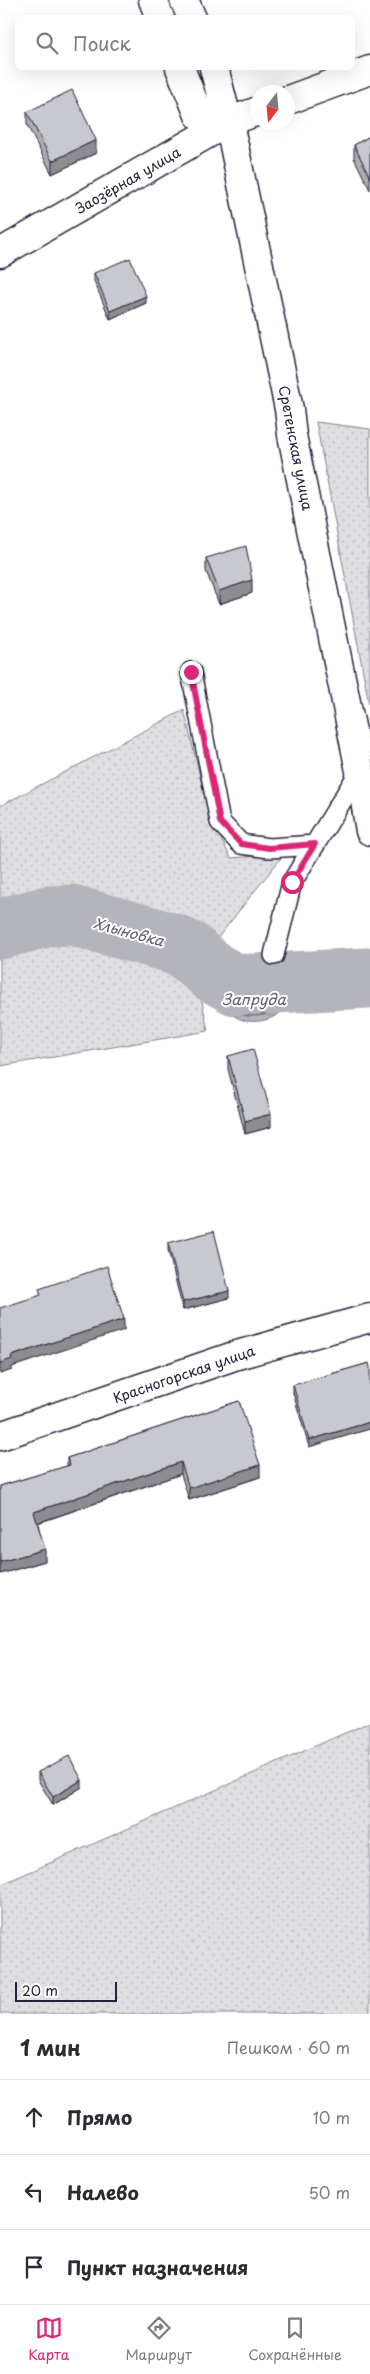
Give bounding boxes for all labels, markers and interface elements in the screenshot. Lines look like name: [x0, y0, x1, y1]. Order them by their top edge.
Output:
search box: [15, 15, 355, 70]
icon: search: [33, 29, 61, 57]
text: Поиск: [73, 29, 131, 57]
north arrow: [250, 85, 295, 130]
street label: Заозёрная улица: [72, 141, 185, 219]
street label: Сретенская улица: [274, 384, 318, 512]
route end: [180, 661, 203, 684]
route start: [281, 871, 304, 894]
water label: Хлыновка: [91, 911, 167, 952]
water label: Запруда: [222, 987, 286, 1010]
street label: Красногорская улица: [110, 1340, 258, 1408]
scale bar: [15, 1979, 118, 2002]
text: 20 m: [22, 1980, 58, 2001]
text: 1 мин: [20, 2031, 81, 2063]
text: Пешком · 60 m: [227, 2035, 350, 2059]
icon: ahead: [20, 2103, 48, 2131]
text: Прямо: [67, 2103, 132, 2131]
text: 10 m: [313, 2105, 350, 2129]
icon: left: [20, 2178, 48, 2206]
text: Налево: [67, 2178, 139, 2206]
text: 50 m: [309, 2180, 350, 2204]
icon: arrive: [20, 2253, 48, 2281]
text: Пункт назначения: [67, 2253, 248, 2281]
tab: Карта: [28, 2314, 69, 2365]
tab: Маршрут: [126, 2314, 192, 2365]
tab: Сохранённые: [248, 2314, 342, 2365]

